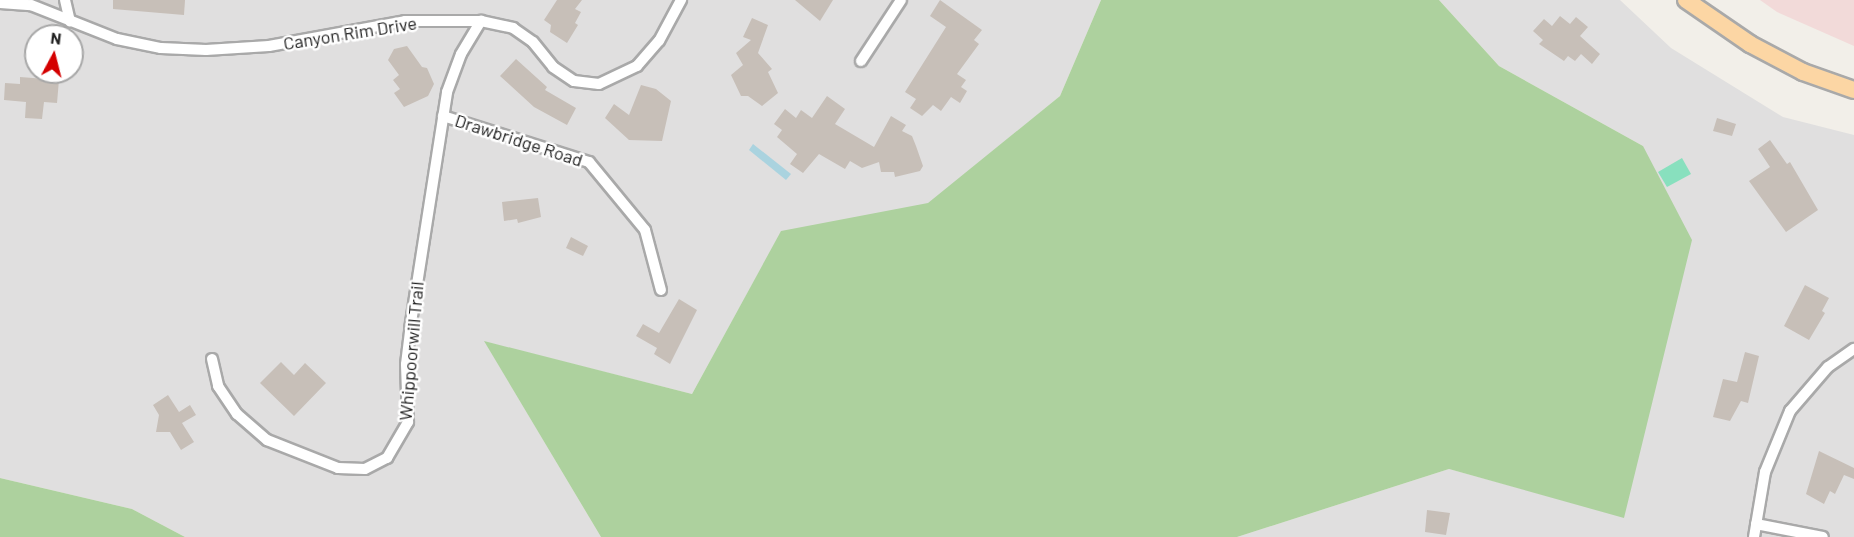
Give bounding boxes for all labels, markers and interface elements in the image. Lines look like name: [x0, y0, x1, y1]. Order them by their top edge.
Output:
street label: Canyon Rim Drive: [282, 12, 418, 54]
north arrow: [24, 24, 84, 84]
text: N: [50, 28, 62, 48]
street label: Drawbridge Road: [452, 109, 586, 171]
street label: Whippoorwill Trail: [394, 280, 428, 422]

